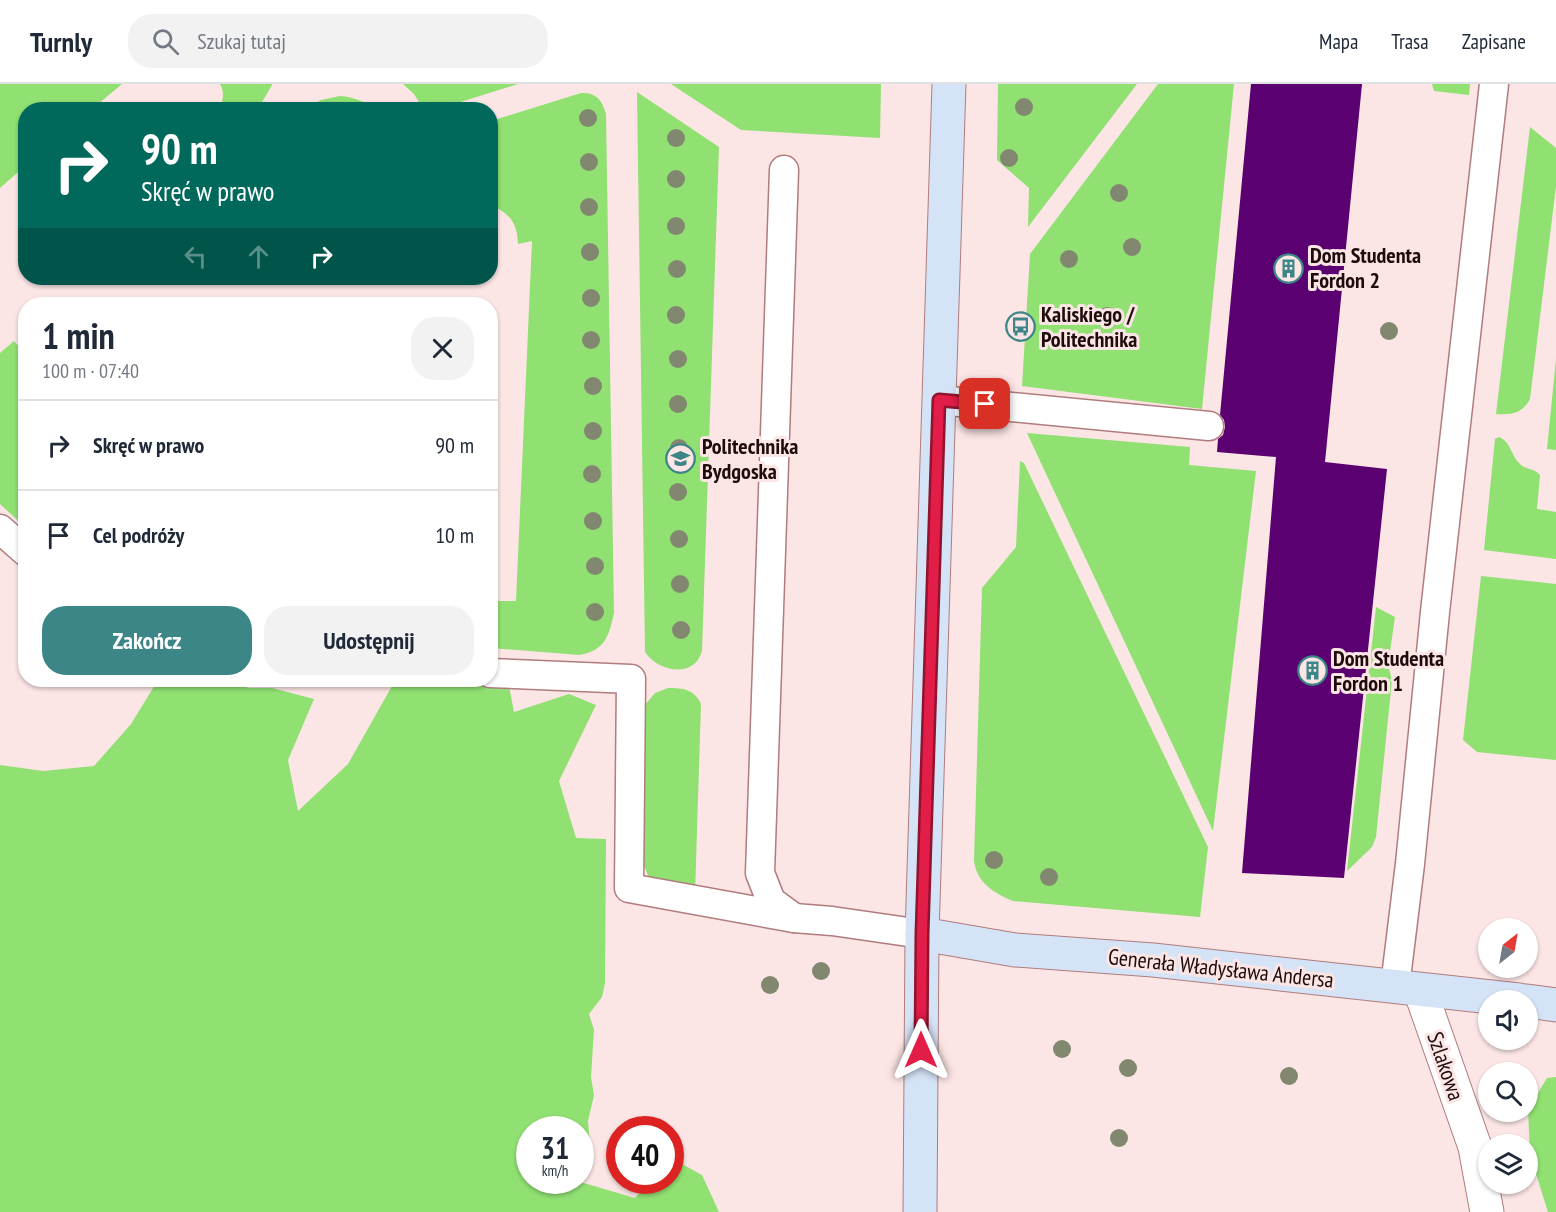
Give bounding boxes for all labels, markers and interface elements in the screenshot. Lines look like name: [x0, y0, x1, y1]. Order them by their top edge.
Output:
search box: [128, 14, 548, 68]
text: Turnly: [30, 23, 92, 60]
icon: search: [149, 25, 182, 58]
text: Szukaj tutaj: [197, 27, 286, 55]
text: Mapa: [1319, 28, 1358, 55]
text: Trasa: [1391, 28, 1429, 55]
text: Zapisane: [1462, 28, 1526, 55]
text: 90 m: [141, 121, 218, 176]
icon: right: [42, 126, 120, 204]
text: Skręć w prawo: [141, 174, 275, 208]
icon: left: [179, 240, 212, 273]
icon: ahead: [242, 240, 275, 273]
icon: right: [305, 240, 338, 273]
place label: Dom Studenta Fordon 2: [1310, 241, 1421, 294]
building icon: Dom Studenta Fordon 2: [1273, 252, 1305, 284]
place label: Kaliskiego / Politechnika: [1041, 300, 1137, 353]
bus stop icon: Kaliskiego / Politechnika: [1004, 311, 1036, 343]
text: 1 min: [42, 312, 115, 359]
button: close: [411, 317, 474, 380]
text: 100 m · 07:40: [42, 358, 139, 384]
pin: [959, 378, 1010, 429]
icon: arrive: [968, 387, 1001, 420]
icon: right: [42, 429, 75, 462]
text: Skręć w prawo: [93, 431, 204, 459]
text: 90 m: [435, 431, 474, 459]
place label: Politechnika Bydgoska: [702, 432, 798, 485]
school or university icon: Politechnika Bydgoska: [665, 443, 697, 475]
icon: arrive: [42, 519, 75, 552]
text: Cel podróży: [93, 521, 184, 549]
text: 10 m: [435, 521, 474, 549]
button: Zakończ: [42, 606, 252, 675]
button: Udostępnij: [264, 606, 474, 675]
place label: Dom Studenta Fordon 1: [1333, 644, 1444, 697]
building icon: Dom Studenta Fordon 1: [1296, 655, 1328, 687]
north arrow: [1478, 918, 1538, 978]
map controls: [1478, 918, 1538, 1194]
street label: Generała Władysława Andersa: [1107, 942, 1335, 994]
button: sound: [1478, 990, 1538, 1050]
position arrow: [889, 1018, 953, 1082]
street label: Szlakowa: [1421, 1028, 1471, 1104]
button: search: [1478, 1062, 1538, 1122]
speed limit sign: 40: [606, 1116, 684, 1194]
text: 31: [541, 1128, 569, 1167]
button: layers: [1478, 1134, 1538, 1194]
text: km/h: [542, 1161, 568, 1180]

